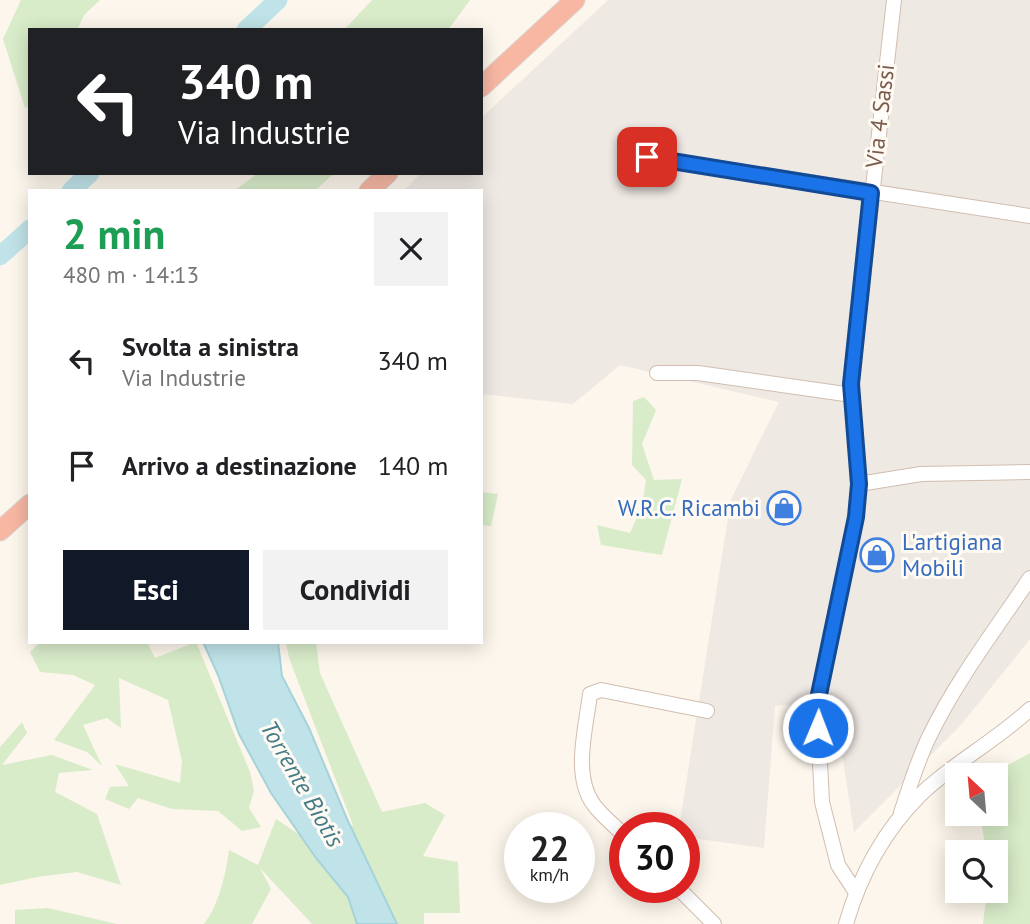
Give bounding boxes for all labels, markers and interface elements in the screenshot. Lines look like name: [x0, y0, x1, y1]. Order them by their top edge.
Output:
text: 340 m: [178, 49, 313, 113]
icon: left: [63, 56, 154, 147]
street label: Via 4 Sassi: [859, 62, 900, 171]
text: Via Industrie: [178, 111, 350, 153]
pin: [617, 127, 677, 187]
icon: arrive: [628, 138, 666, 176]
text: 2 min: [63, 206, 165, 261]
button: close: [374, 212, 448, 286]
text: 480 m · 14:13: [63, 260, 199, 289]
text: Svolta a sinistra: [122, 330, 299, 363]
icon: left: [63, 342, 101, 380]
text: 340 m: [377, 344, 448, 377]
text: Via Industrie: [122, 363, 246, 392]
icon: arrive: [63, 447, 101, 485]
text: Arrivo a destinazione: [122, 449, 357, 482]
text: 140 m: [378, 449, 448, 482]
shop icon: W.R.C. Ricambi: [765, 489, 803, 527]
place label: W.R.C. Ricambi: [618, 493, 760, 522]
place label: L'artigiana Mobili: [902, 527, 1002, 582]
shop icon: L'artigiana Mobili: [858, 536, 896, 574]
button: Esci: [63, 550, 249, 630]
button: Condividi: [263, 550, 448, 630]
position arrow: [781, 691, 855, 765]
water label: Torrente Biotis: [254, 715, 351, 853]
north arrow: [945, 763, 1008, 826]
map controls: [945, 763, 1008, 903]
speed limit sign: 30: [609, 812, 700, 903]
text: 22: [530, 825, 569, 871]
button: search: [945, 840, 1008, 903]
text: km/h: [530, 863, 569, 886]

